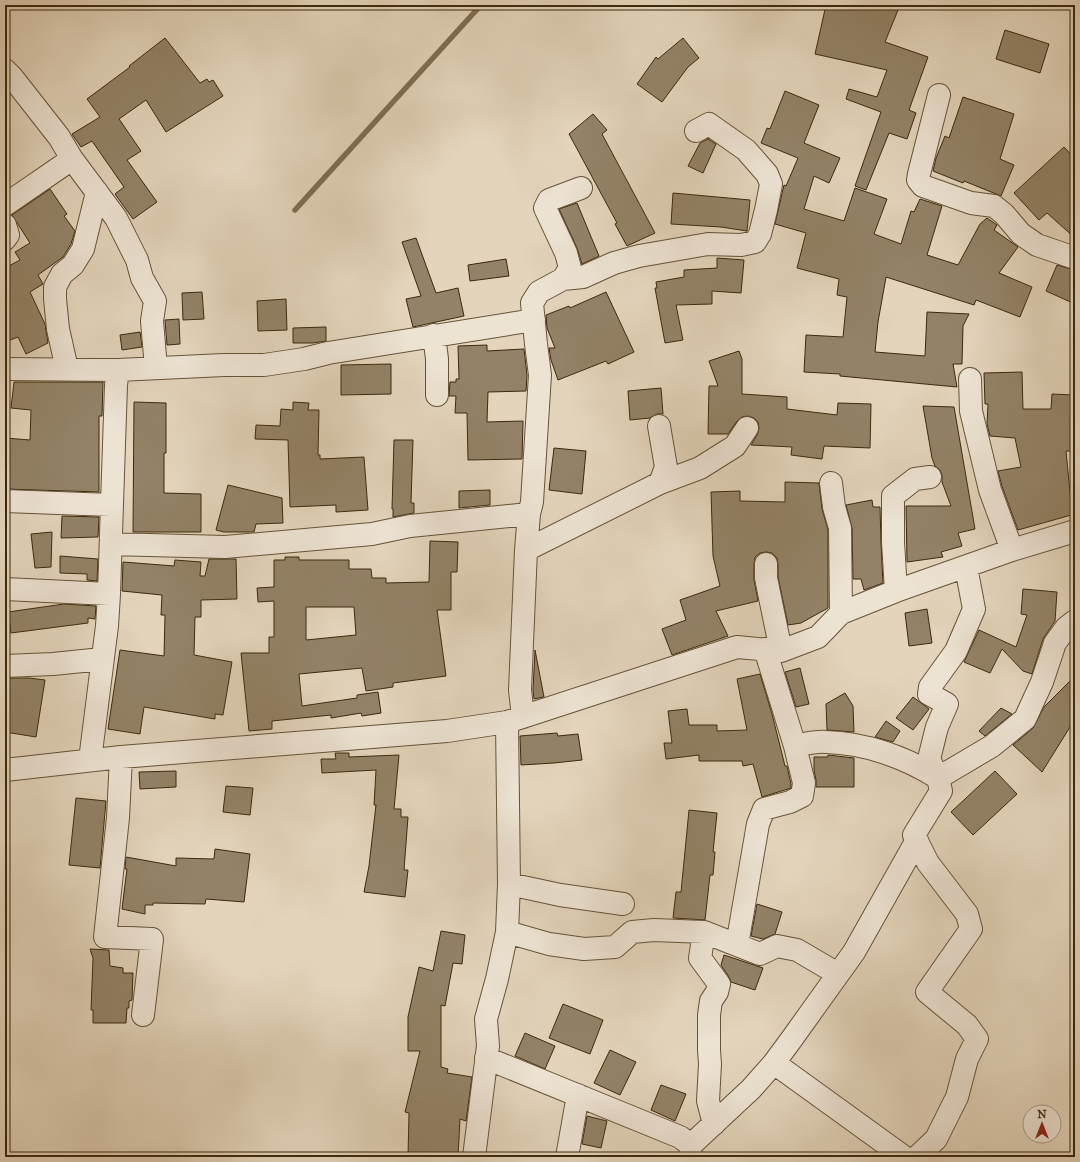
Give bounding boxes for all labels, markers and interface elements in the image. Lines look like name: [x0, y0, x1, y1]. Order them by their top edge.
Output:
north arrow: [1022, 1104, 1062, 1144]
text: N: [1037, 1108, 1047, 1121]

